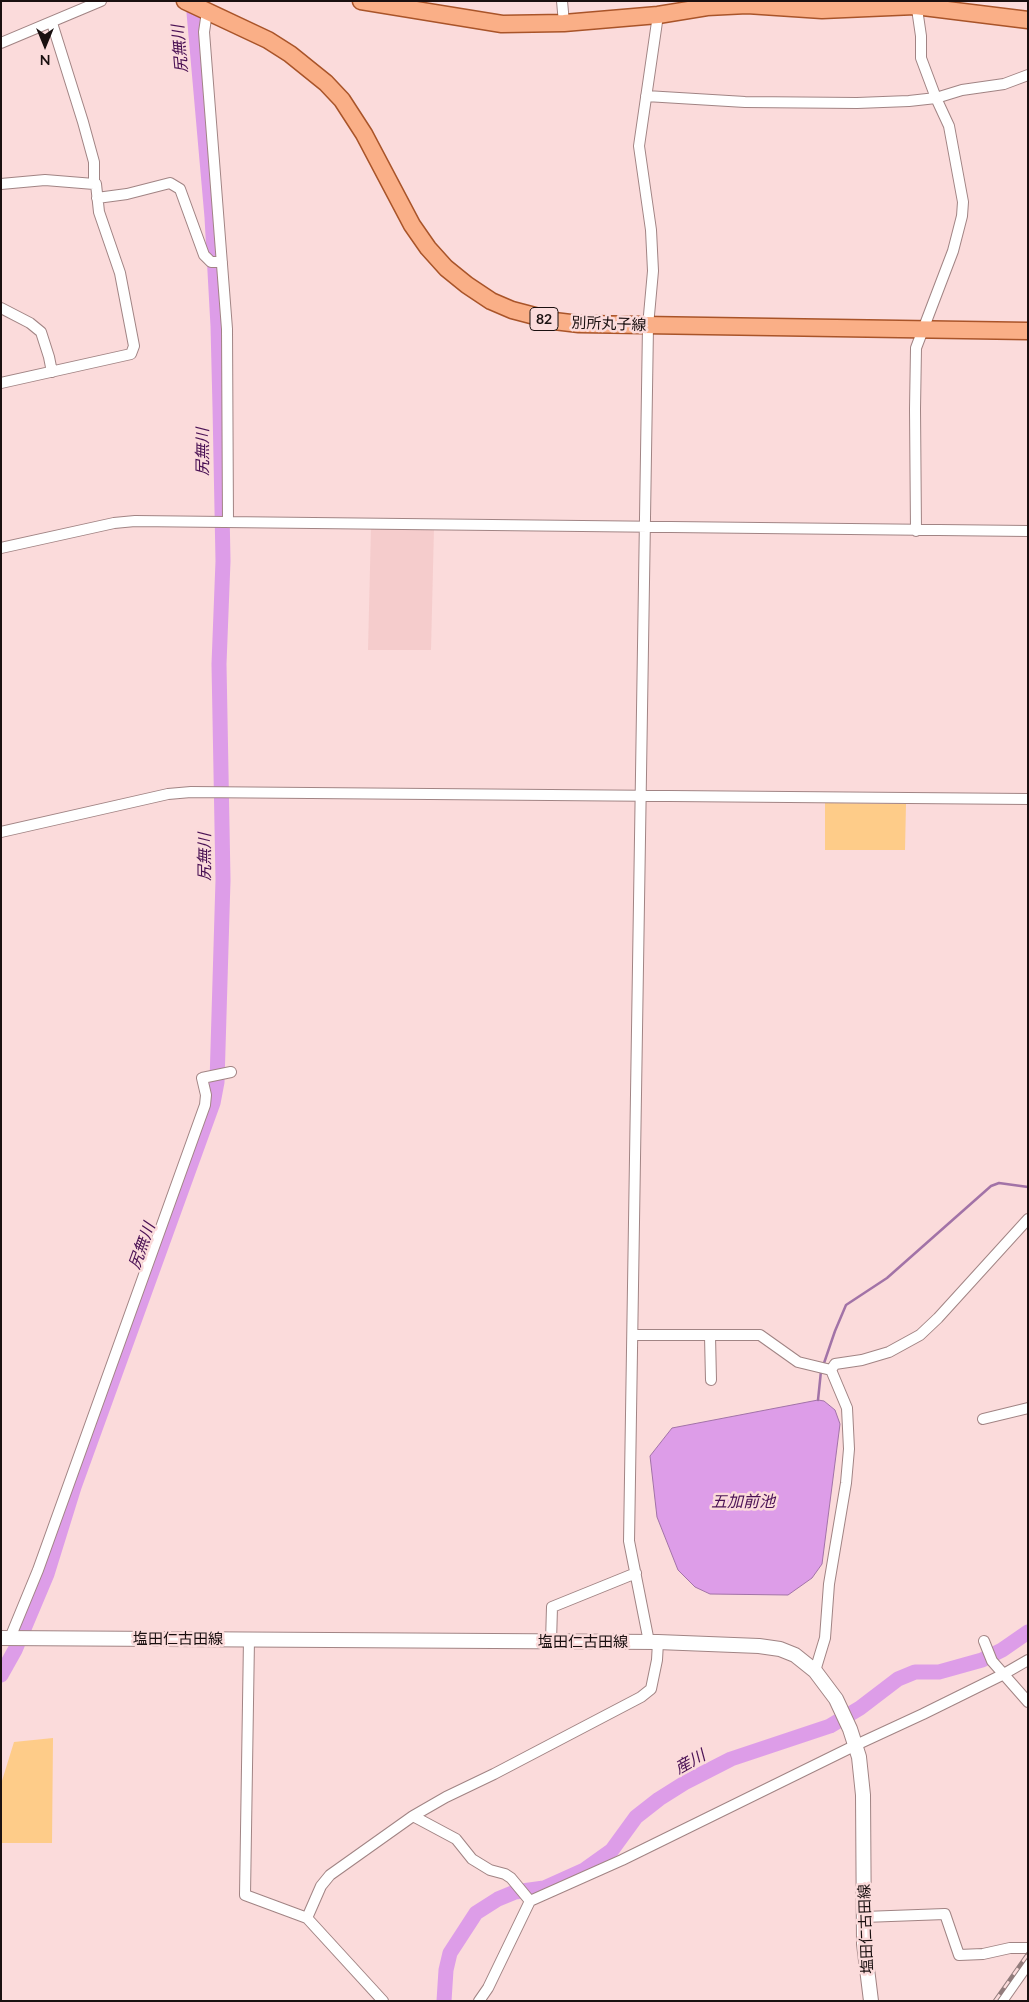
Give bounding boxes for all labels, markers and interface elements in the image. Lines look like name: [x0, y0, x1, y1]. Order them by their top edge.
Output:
north arrow: [20, 20, 70, 70]
water label: 尻無川: [168, 24, 192, 74]
text: N: [40, 52, 50, 69]
road number: 82: [530, 308, 558, 330]
street label: 別所丸子線: [571, 314, 647, 334]
water label: 尻無川: [193, 428, 213, 476]
water label: 尻無川: [195, 833, 215, 881]
water label: 尻無川: [125, 1220, 159, 1272]
water label: 五加前池: [711, 1492, 775, 1512]
street label: 塩田仁古田線: [133, 1630, 223, 1648]
street label: 塩田仁古田線: [538, 1633, 628, 1651]
water label: 産川: [671, 1746, 709, 1778]
street label: 塩田仁古田線: [855, 1884, 877, 1974]

